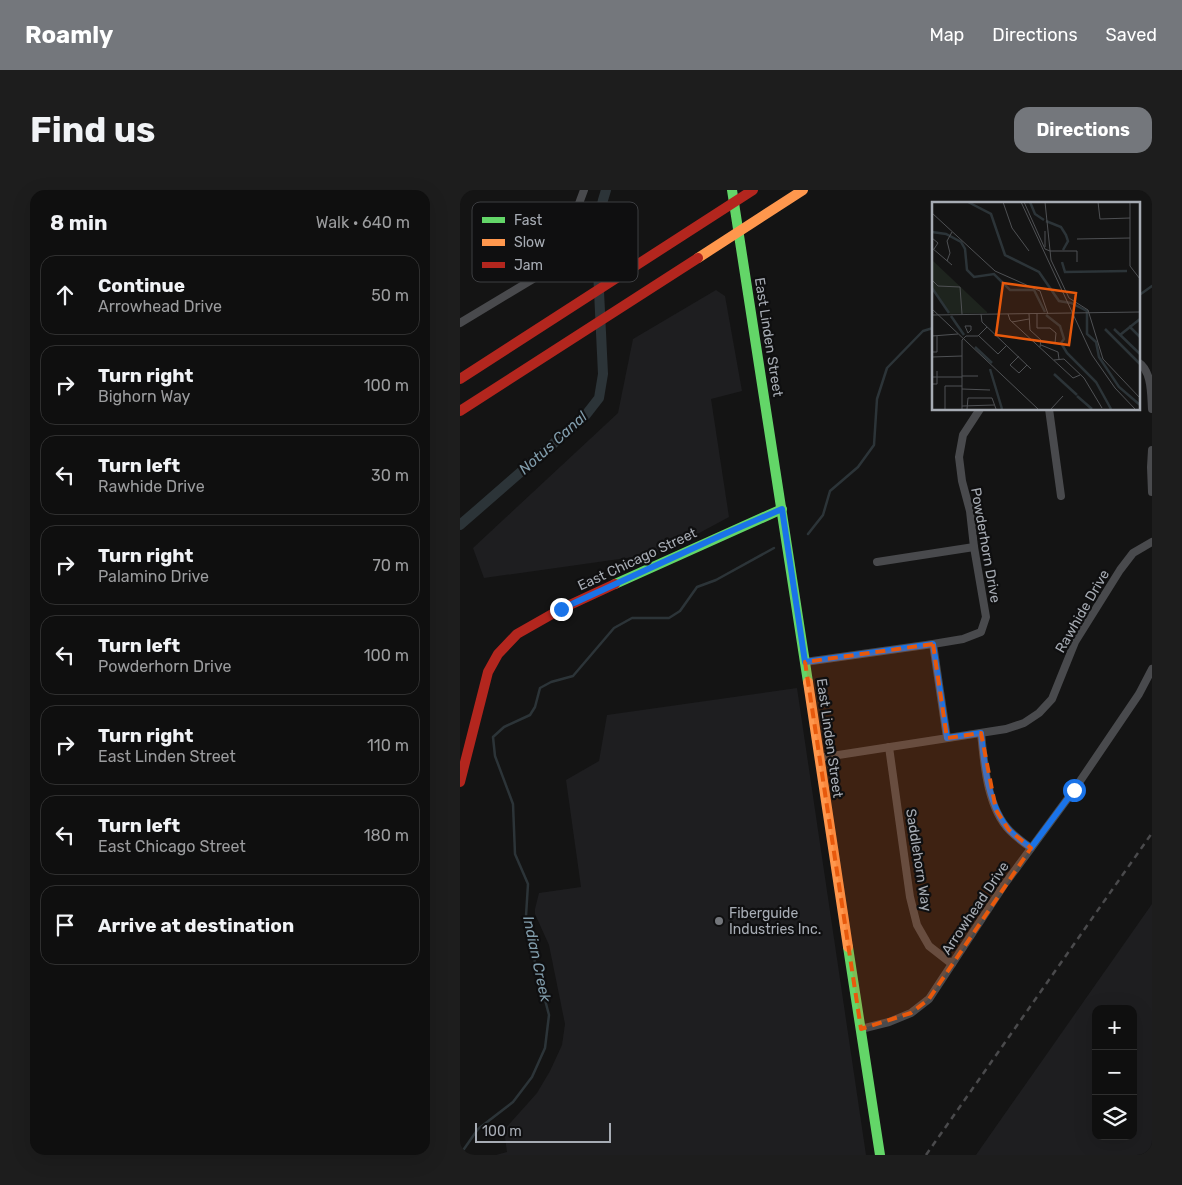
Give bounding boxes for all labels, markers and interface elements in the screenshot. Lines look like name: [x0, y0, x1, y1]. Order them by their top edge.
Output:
text: Roamly: [25, 21, 113, 49]
text: Map: [929, 24, 964, 46]
text: Directions: [992, 24, 1078, 46]
text: Saved: [1106, 24, 1157, 46]
button: Directions: [1014, 107, 1152, 153]
text: Find us: [30, 109, 155, 151]
legend: [472, 202, 638, 282]
inset map: [932, 202, 1140, 410]
text: 8 min: [50, 210, 107, 235]
text: Fast: [514, 212, 543, 229]
text: Walk · 640 m: [316, 213, 410, 232]
text: Slow: [514, 234, 545, 251]
text: Jam: [514, 257, 543, 274]
text: Continue: [98, 274, 185, 297]
street label: East Linden Street: [751, 276, 786, 398]
icon: ahead: [51, 281, 79, 309]
text: 50 m: [371, 286, 409, 305]
text: Arrowhead Drive: [98, 297, 222, 316]
text: Turn right: [98, 364, 193, 387]
icon: right: [51, 371, 79, 399]
text: 100 m: [364, 376, 409, 395]
text: Bighorn Way: [98, 387, 190, 406]
water label: Notus Canal: [515, 408, 591, 478]
text: Turn left: [98, 454, 180, 477]
icon: left: [51, 461, 79, 489]
text: 30 m: [371, 466, 409, 485]
text: Rawhide Drive: [98, 477, 205, 496]
street label: Powderhorn Drive: [967, 486, 1004, 604]
street label: East Chicago Street: [575, 524, 700, 594]
text: Turn right: [98, 544, 193, 567]
icon: right: [51, 551, 79, 579]
text: 70 m: [372, 556, 409, 575]
street label: Rawhide Drive: [1052, 566, 1113, 656]
text: Palamino Drive: [98, 567, 209, 586]
route end: [550, 598, 573, 621]
text: Turn left: [98, 634, 180, 657]
icon: left: [51, 641, 79, 669]
text: 100 m: [364, 646, 409, 665]
text: Powderhorn Drive: [98, 657, 231, 676]
street label: East Linden Street: [813, 677, 846, 799]
text: Turn right: [98, 724, 193, 747]
icon: right: [51, 731, 79, 759]
text: 110 m: [367, 736, 409, 755]
text: East Linden Street: [98, 747, 236, 766]
route start: [1063, 779, 1086, 802]
street label: Saddlehorn Way: [902, 807, 935, 913]
text: Turn left: [98, 814, 180, 837]
icon: left: [51, 821, 79, 849]
text: 180 m: [364, 826, 409, 845]
text: East Chicago Street: [98, 837, 246, 856]
street label: Arrowhead Drive: [938, 858, 1013, 958]
place label: Fiberguide Industries Inc.: [729, 905, 821, 938]
icon: arrive: [51, 911, 79, 939]
text: Arrive at destination: [98, 914, 294, 937]
water label: Indian Creek: [519, 914, 555, 1004]
marker: Fiberguide Industries Inc.: [713, 915, 725, 927]
map controls: [1092, 1005, 1137, 1140]
button: +: [1092, 1005, 1137, 1050]
button: −: [1092, 1050, 1137, 1095]
button: layers: [1092, 1095, 1137, 1140]
scale bar: [475, 1120, 611, 1143]
text: 100 m: [482, 1123, 522, 1140]

